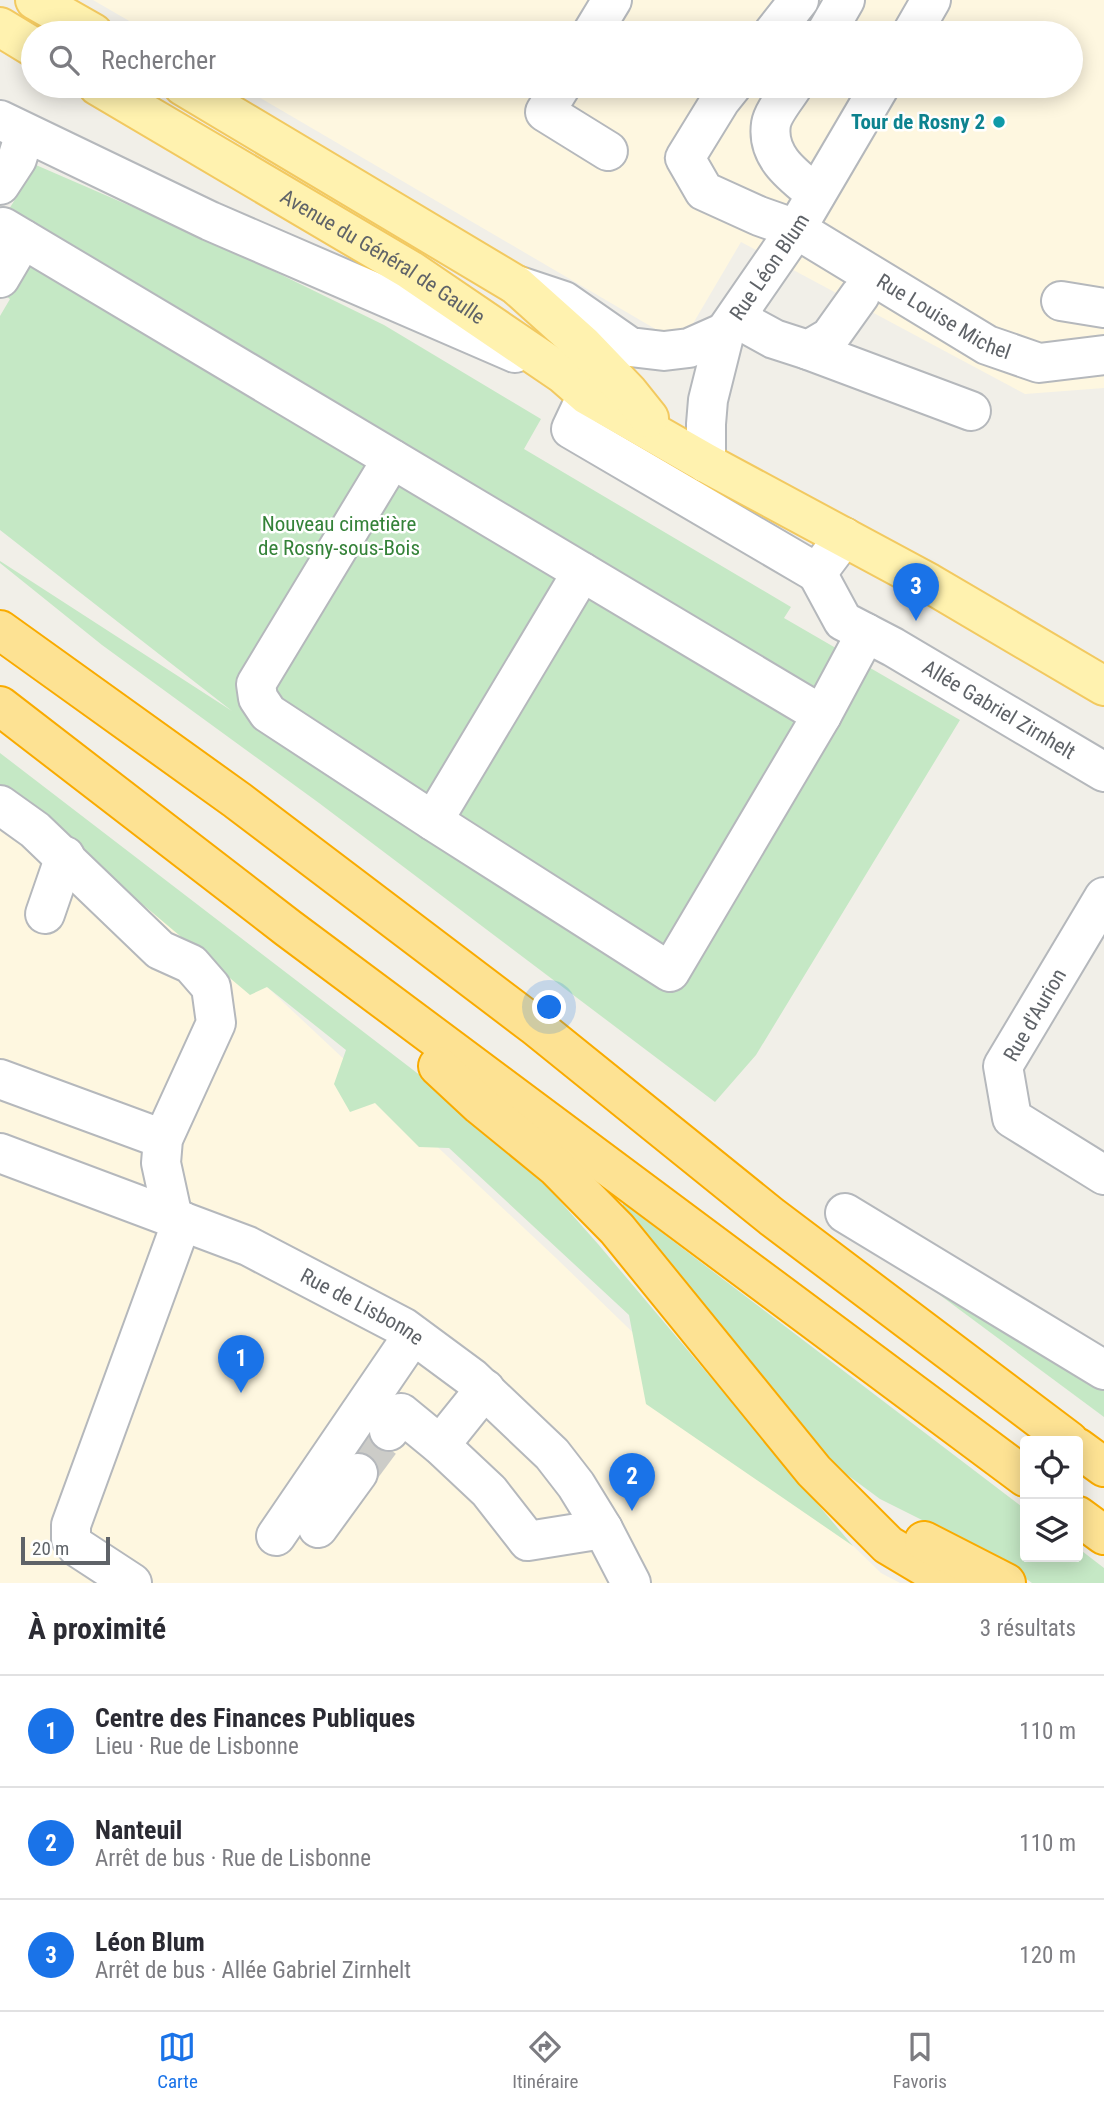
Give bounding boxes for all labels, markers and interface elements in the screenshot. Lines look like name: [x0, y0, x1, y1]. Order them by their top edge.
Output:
search box: [21, 21, 1083, 98]
icon: search: [45, 41, 83, 79]
text: Rechercher: [101, 45, 216, 75]
place label: Tour de Rosny 2: [851, 110, 985, 134]
marker: Tour de Rosny 2: [991, 114, 1007, 130]
street label: Avenue du Général de Gaulle: [276, 184, 489, 329]
street label: Rue Léon Blum: [725, 210, 814, 325]
street label: Rue Louise Michel: [872, 269, 1014, 364]
park label: Nouveau cimetière de Rosny-sous-Bois: [258, 512, 420, 560]
pin: 3: [893, 563, 939, 621]
street label: Allée Gabriel Zirnhelt: [918, 655, 1080, 764]
street label: Rue d'Aurion: [999, 964, 1071, 1066]
your location: [532, 990, 566, 1024]
street label: Rue de Lisbonne: [296, 1264, 428, 1350]
pin: 1: [218, 1335, 264, 1393]
map controls: [1020, 1436, 1083, 1562]
button: locate: [1020, 1436, 1083, 1499]
pin: 2: [609, 1453, 655, 1511]
button: layers: [1020, 1499, 1083, 1562]
scale bar: [21, 1534, 110, 1566]
text: 20 m: [32, 1537, 69, 1560]
text: À proximité: [28, 1611, 166, 1646]
text: 3 résultats: [980, 1615, 1076, 1642]
text: Centre des Finances Publiques: [95, 1703, 415, 1733]
text: 1: [45, 1718, 57, 1745]
text: 110 m: [1019, 1718, 1076, 1745]
text: Lieu · Rue de Lisbonne: [95, 1733, 299, 1760]
text: Nanteuil: [95, 1815, 182, 1845]
text: 2: [45, 1830, 57, 1857]
text: 110 m: [1019, 1830, 1076, 1857]
text: Arrêt de bus · Rue de Lisbonne: [95, 1845, 371, 1872]
text: Léon Blum: [95, 1927, 205, 1957]
text: 3: [45, 1942, 57, 1969]
text: 120 m: [1019, 1942, 1076, 1969]
text: Arrêt de bus · Allée Gabriel Zirnhelt: [95, 1957, 411, 1984]
tab: Carte: [157, 2028, 198, 2093]
tab: Itinéraire: [512, 2028, 578, 2093]
tab: Favoris: [893, 2028, 947, 2093]

